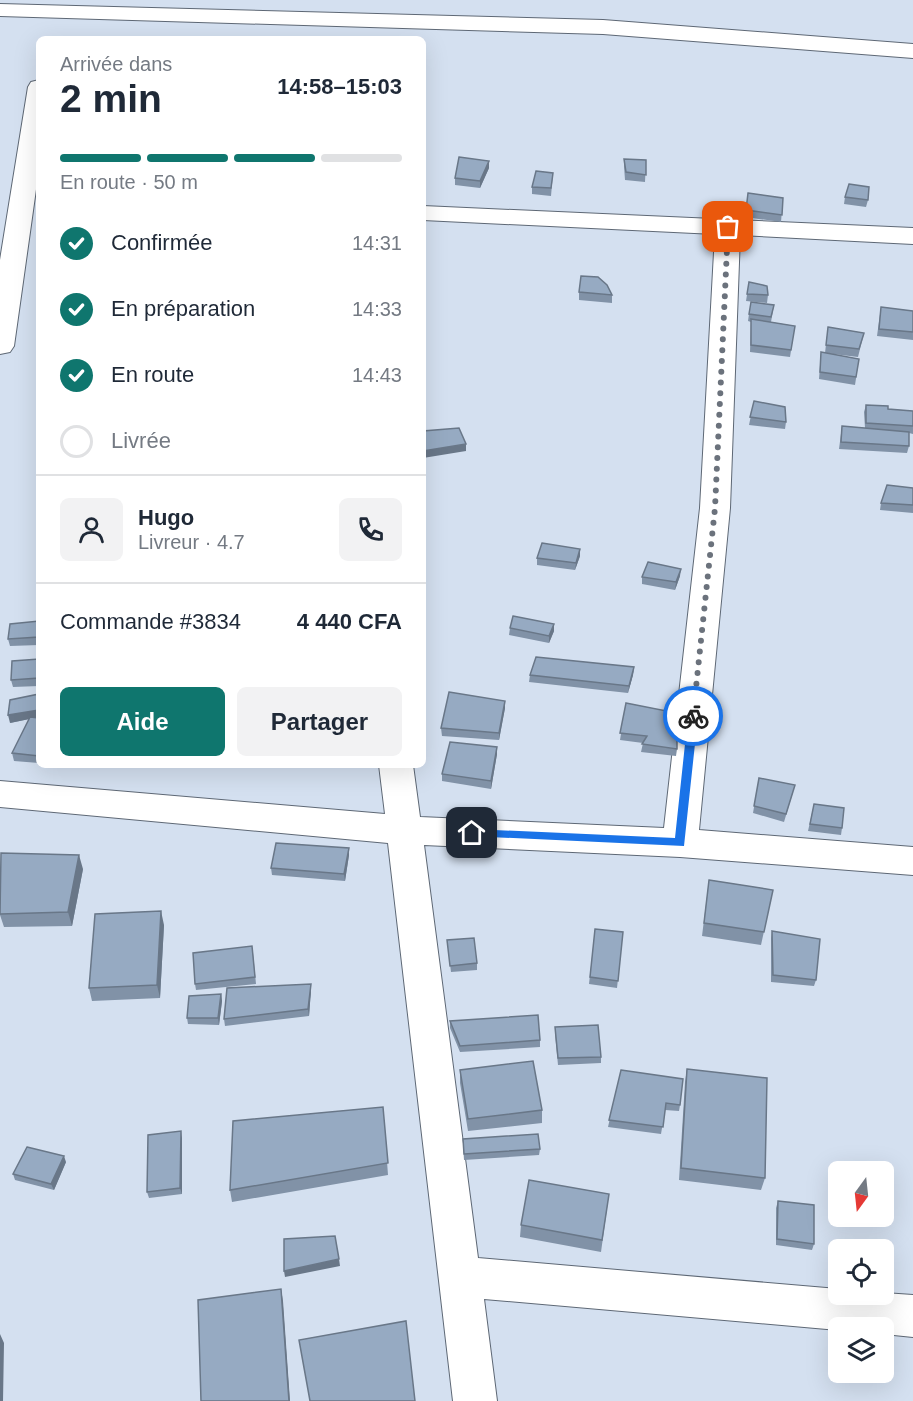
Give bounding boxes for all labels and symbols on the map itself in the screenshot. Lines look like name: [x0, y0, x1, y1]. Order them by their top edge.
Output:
pin: [702, 201, 753, 252]
courier: [663, 686, 723, 746]
pin: [446, 807, 497, 858]
north arrow: [828, 1161, 894, 1227]

